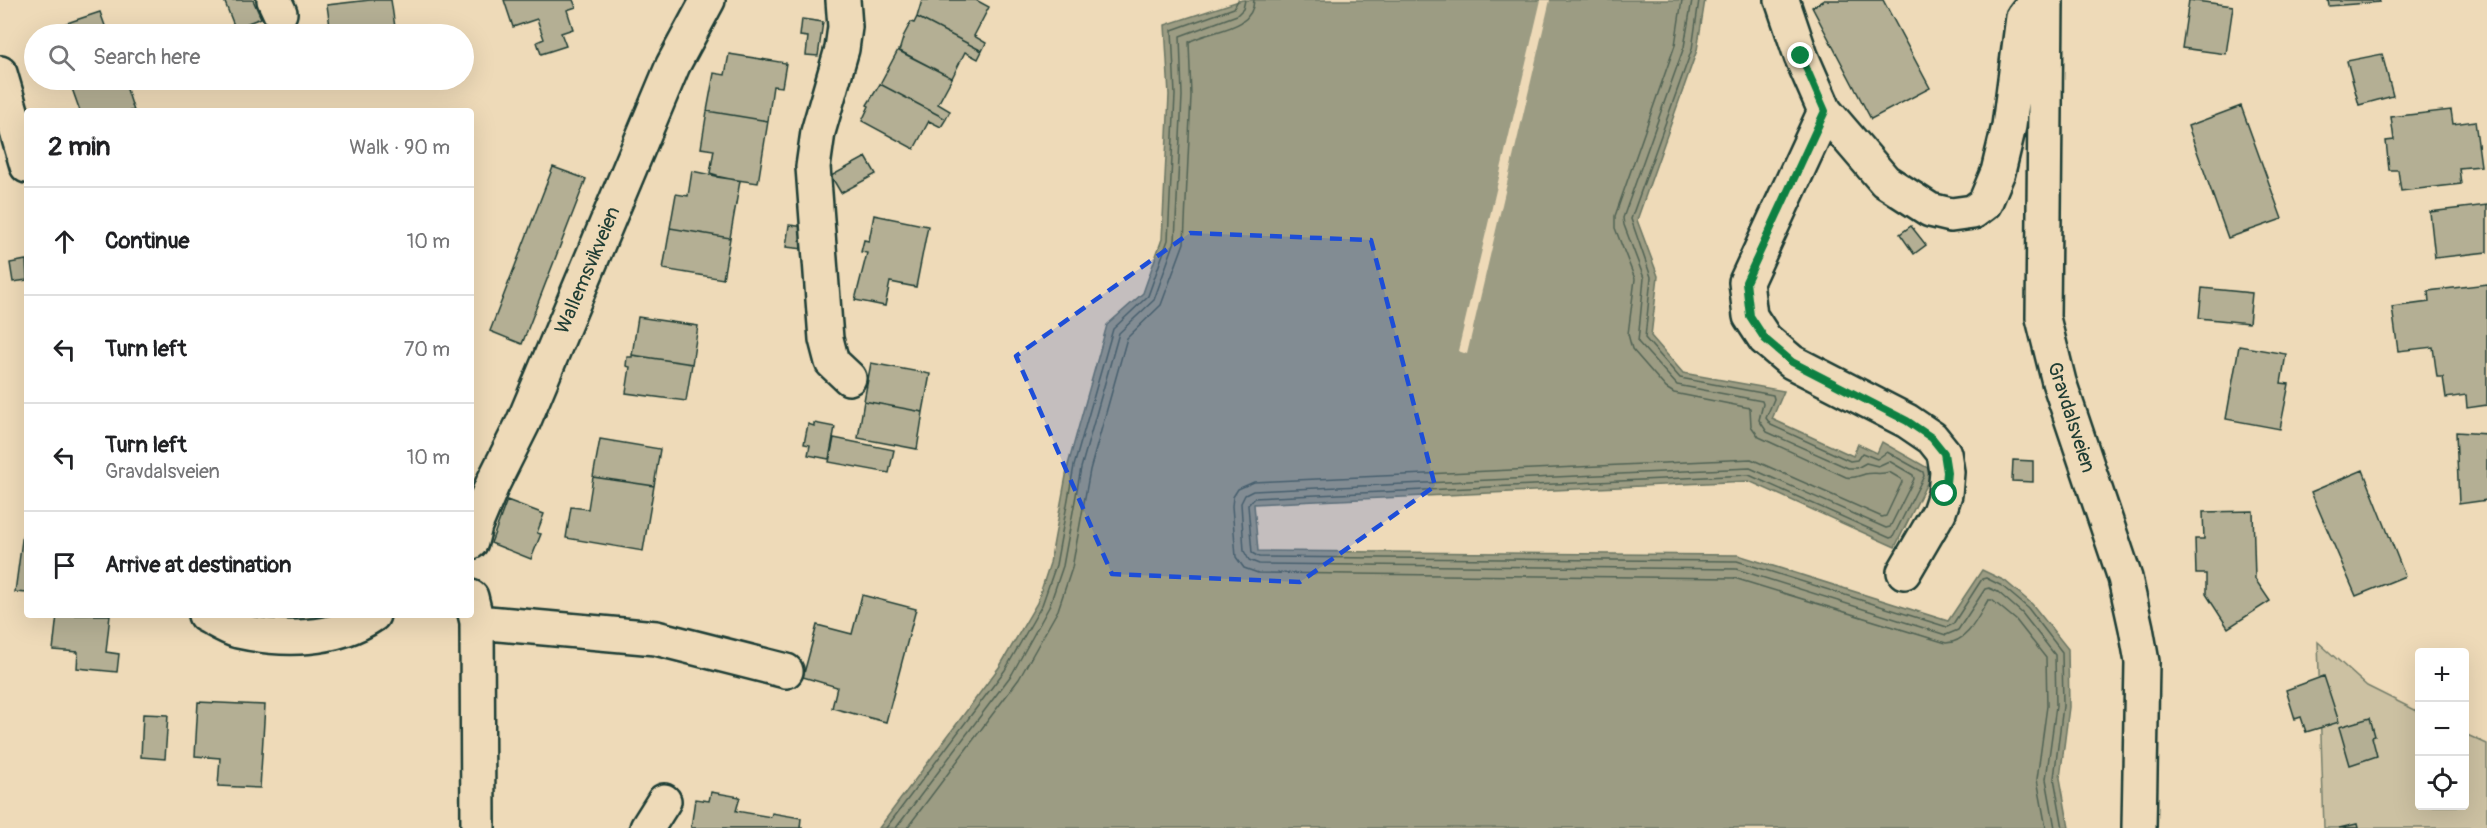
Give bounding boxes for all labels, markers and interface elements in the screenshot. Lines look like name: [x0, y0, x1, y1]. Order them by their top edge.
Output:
search box: [24, 24, 474, 90]
icon: search: [45, 41, 78, 74]
route end: [1787, 42, 1813, 68]
text: Search here: [93, 43, 200, 71]
text: 2 min: [48, 131, 110, 163]
text: Walk · 90 m: [349, 135, 450, 160]
street label: Wallemsvikveien: [549, 203, 626, 338]
icon: ahead: [48, 225, 81, 258]
text: Continue: [105, 227, 189, 255]
text: 10 m: [406, 229, 450, 254]
icon: left: [48, 333, 81, 366]
text: Turn left: [105, 335, 187, 363]
text: 70 m: [404, 337, 450, 362]
street label: Gravdalsveien: [2042, 359, 2101, 476]
text: Turn left: [105, 431, 187, 459]
icon: left: [48, 441, 81, 474]
text: 10 m: [406, 445, 450, 470]
text: Gravdalsveien: [105, 459, 220, 484]
route start: [1931, 480, 1957, 506]
icon: arrive: [48, 549, 81, 582]
text: Arrive at destination: [105, 551, 291, 579]
map controls: [2415, 648, 2469, 810]
button: +: [2415, 648, 2469, 702]
button: −: [2415, 702, 2469, 756]
button: locate: [2415, 756, 2469, 810]

